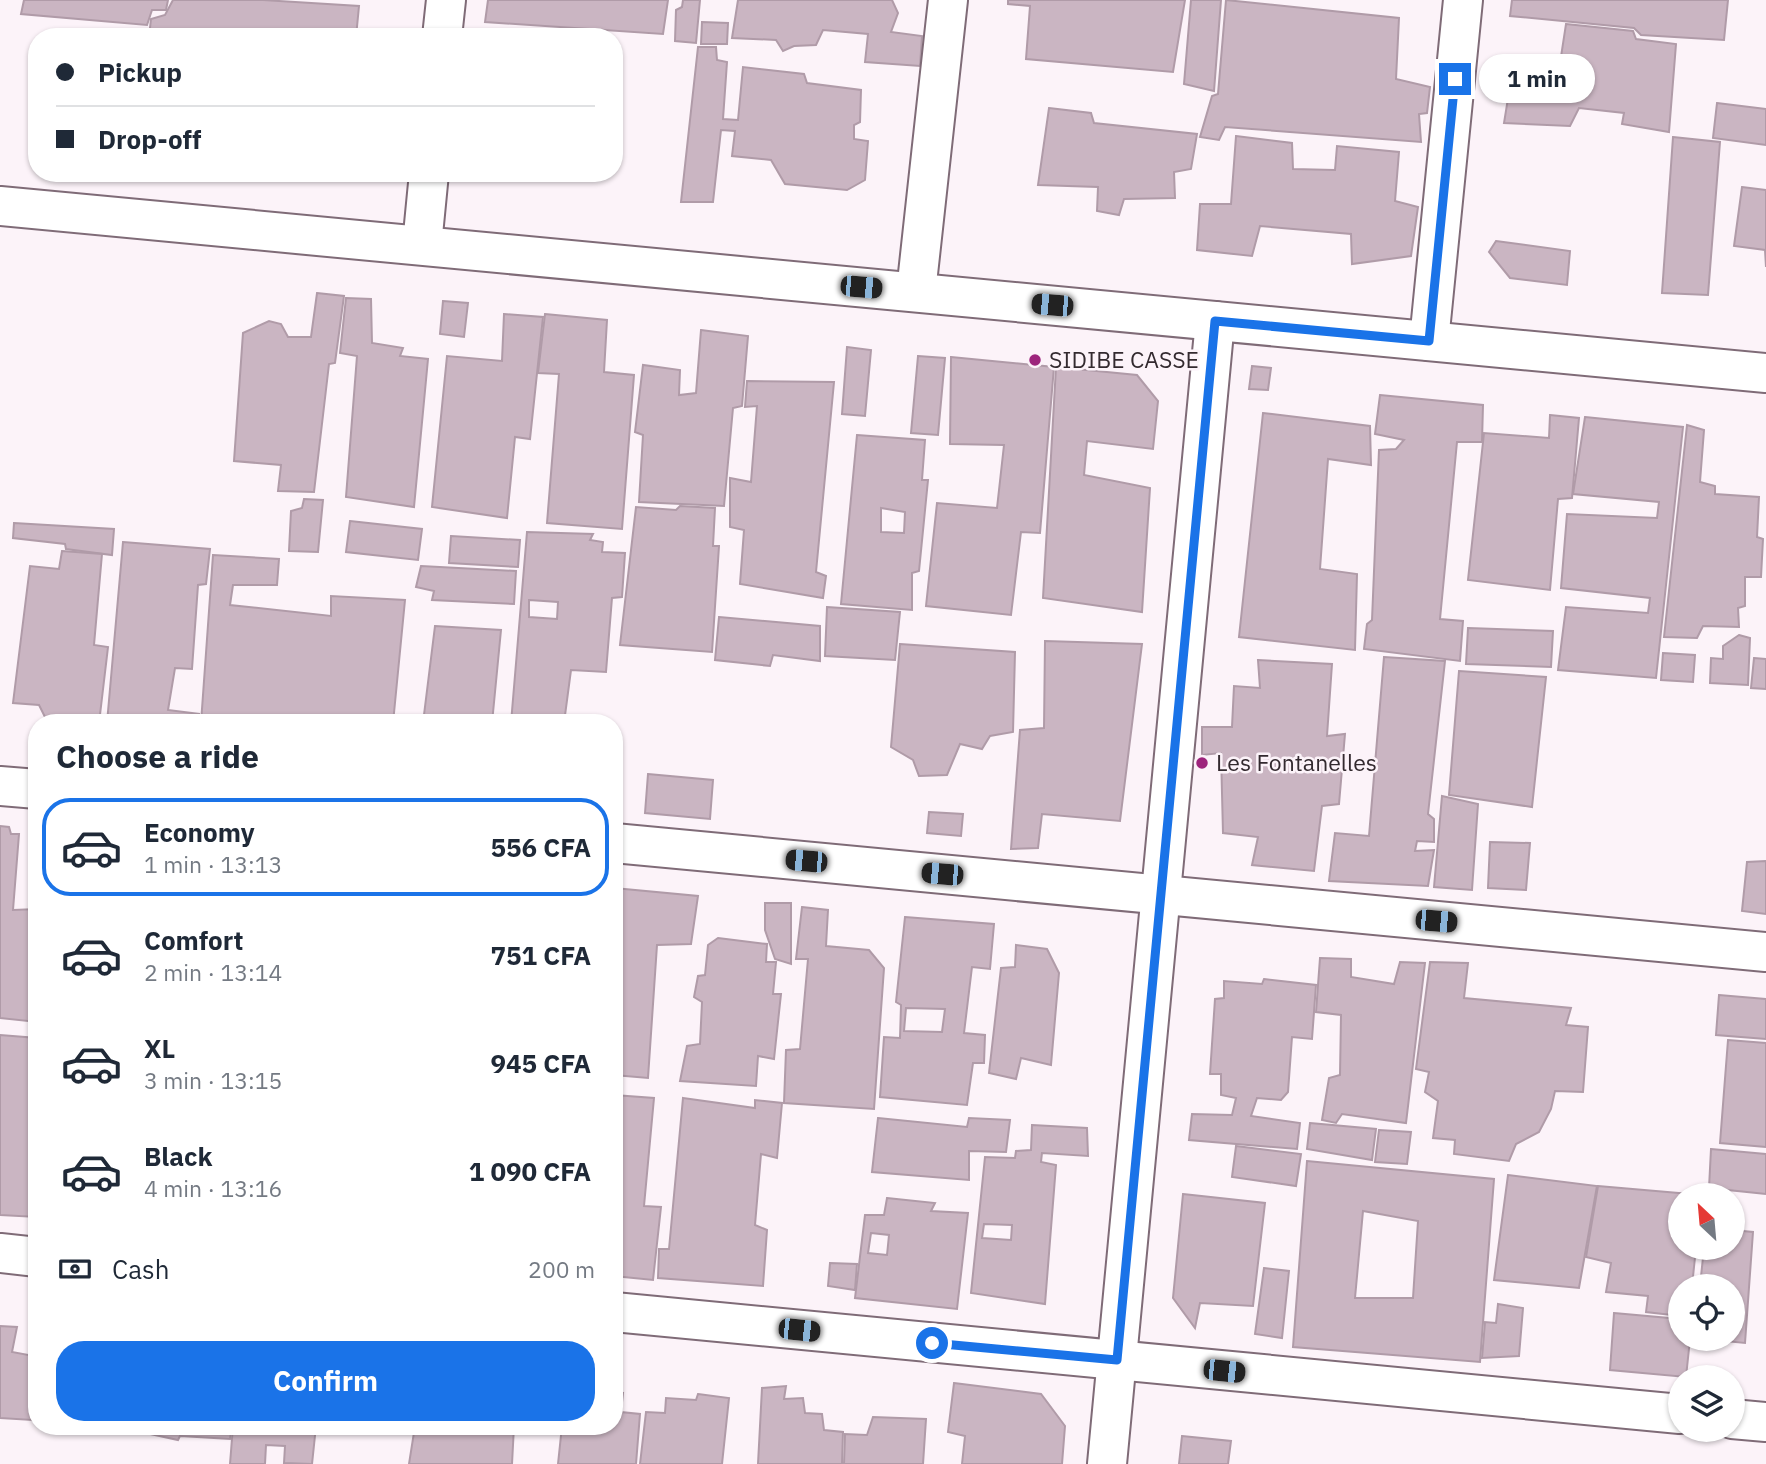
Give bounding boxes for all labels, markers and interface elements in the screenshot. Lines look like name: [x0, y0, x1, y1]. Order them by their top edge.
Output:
text: Pickup: [98, 55, 182, 89]
callout: 1 min: [1480, 55, 1595, 104]
route end: [1439, 63, 1471, 95]
text: 1 min: [1507, 63, 1567, 93]
text: Drop-off: [98, 122, 201, 156]
car: [840, 275, 883, 299]
car: [1031, 293, 1074, 317]
place label: SIDIBE CASSE: [1049, 344, 1199, 374]
marker: SIDIBE CASSE: [1027, 352, 1043, 368]
text: Choose a ride: [56, 735, 259, 777]
place label: Les Fontanelles: [1216, 747, 1377, 777]
marker: Les Fontanelles: [1194, 755, 1210, 771]
text: Economy: [144, 815, 255, 849]
icon: car: [60, 816, 123, 879]
text: 556 CFA: [490, 830, 591, 864]
text: 1 min · 13:13: [144, 849, 282, 879]
car: [785, 849, 828, 873]
car: [921, 862, 964, 886]
car: [1415, 909, 1458, 933]
text: Comfort: [144, 923, 243, 957]
icon: car: [60, 924, 123, 987]
text: 751 CFA: [490, 938, 591, 972]
text: 2 min · 13:14: [144, 957, 282, 987]
text: XL: [144, 1031, 175, 1065]
icon: car: [60, 1032, 123, 1095]
text: 945 CFA: [490, 1046, 591, 1080]
text: 3 min · 13:15: [144, 1065, 282, 1095]
text: Black: [144, 1139, 212, 1173]
icon: car: [60, 1140, 123, 1203]
text: 1 090 CFA: [469, 1154, 591, 1188]
text: 4 min · 13:16: [144, 1173, 282, 1203]
north arrow: [1668, 1183, 1745, 1260]
map controls: [1668, 1183, 1745, 1442]
icon: cash: [56, 1250, 94, 1288]
text: Cash: [112, 1252, 169, 1286]
text: 200 m: [528, 1254, 595, 1284]
button: locate: [1668, 1274, 1745, 1351]
car: [778, 1317, 821, 1343]
route start: [916, 1327, 948, 1359]
button: Confirm: [56, 1341, 595, 1421]
car: [1203, 1358, 1246, 1384]
button: layers: [1668, 1365, 1745, 1442]

